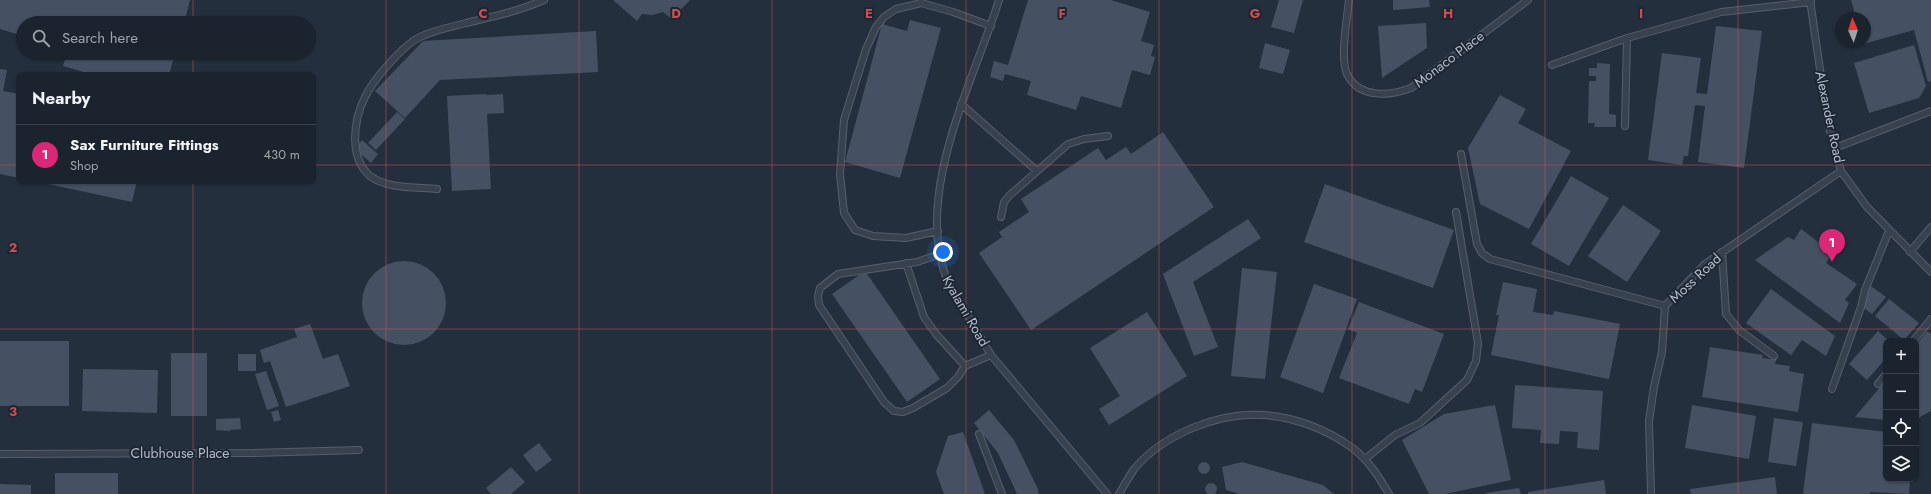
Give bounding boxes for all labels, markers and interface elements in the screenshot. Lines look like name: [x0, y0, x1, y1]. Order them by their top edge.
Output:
text: C: [478, 4, 488, 23]
text: D: [671, 4, 681, 23]
text: E: [865, 4, 873, 23]
text: F: [1058, 4, 1066, 23]
text: G: [1250, 4, 1261, 23]
text: H: [1443, 4, 1453, 23]
text: I: [1639, 4, 1643, 23]
north arrow: [1835, 12, 1871, 48]
search box: [16, 16, 316, 60]
street label: Monaco Place: [1410, 26, 1488, 92]
icon: search: [30, 27, 52, 49]
text: Search here: [62, 27, 138, 49]
street label: Alexander Road: [1810, 69, 1850, 165]
text: Nearby: [32, 86, 90, 110]
text: Sax Furniture Fittings: [70, 134, 219, 156]
text: 1: [42, 145, 48, 164]
text: 430 m: [263, 145, 300, 164]
text: Shop: [70, 156, 98, 175]
pin: 1: [1819, 229, 1845, 262]
text: 2: [9, 238, 17, 257]
your location: [933, 242, 953, 262]
street label: Moss Road: [1665, 249, 1725, 307]
street label: Kyalami Road: [938, 272, 994, 350]
map controls: [1883, 338, 1919, 482]
button: +: [1883, 338, 1919, 374]
button: −: [1883, 374, 1919, 410]
text: 3: [9, 402, 17, 421]
button: locate: [1883, 410, 1919, 446]
street label: Clubhouse Place: [130, 443, 230, 463]
button: layers: [1883, 446, 1919, 482]

